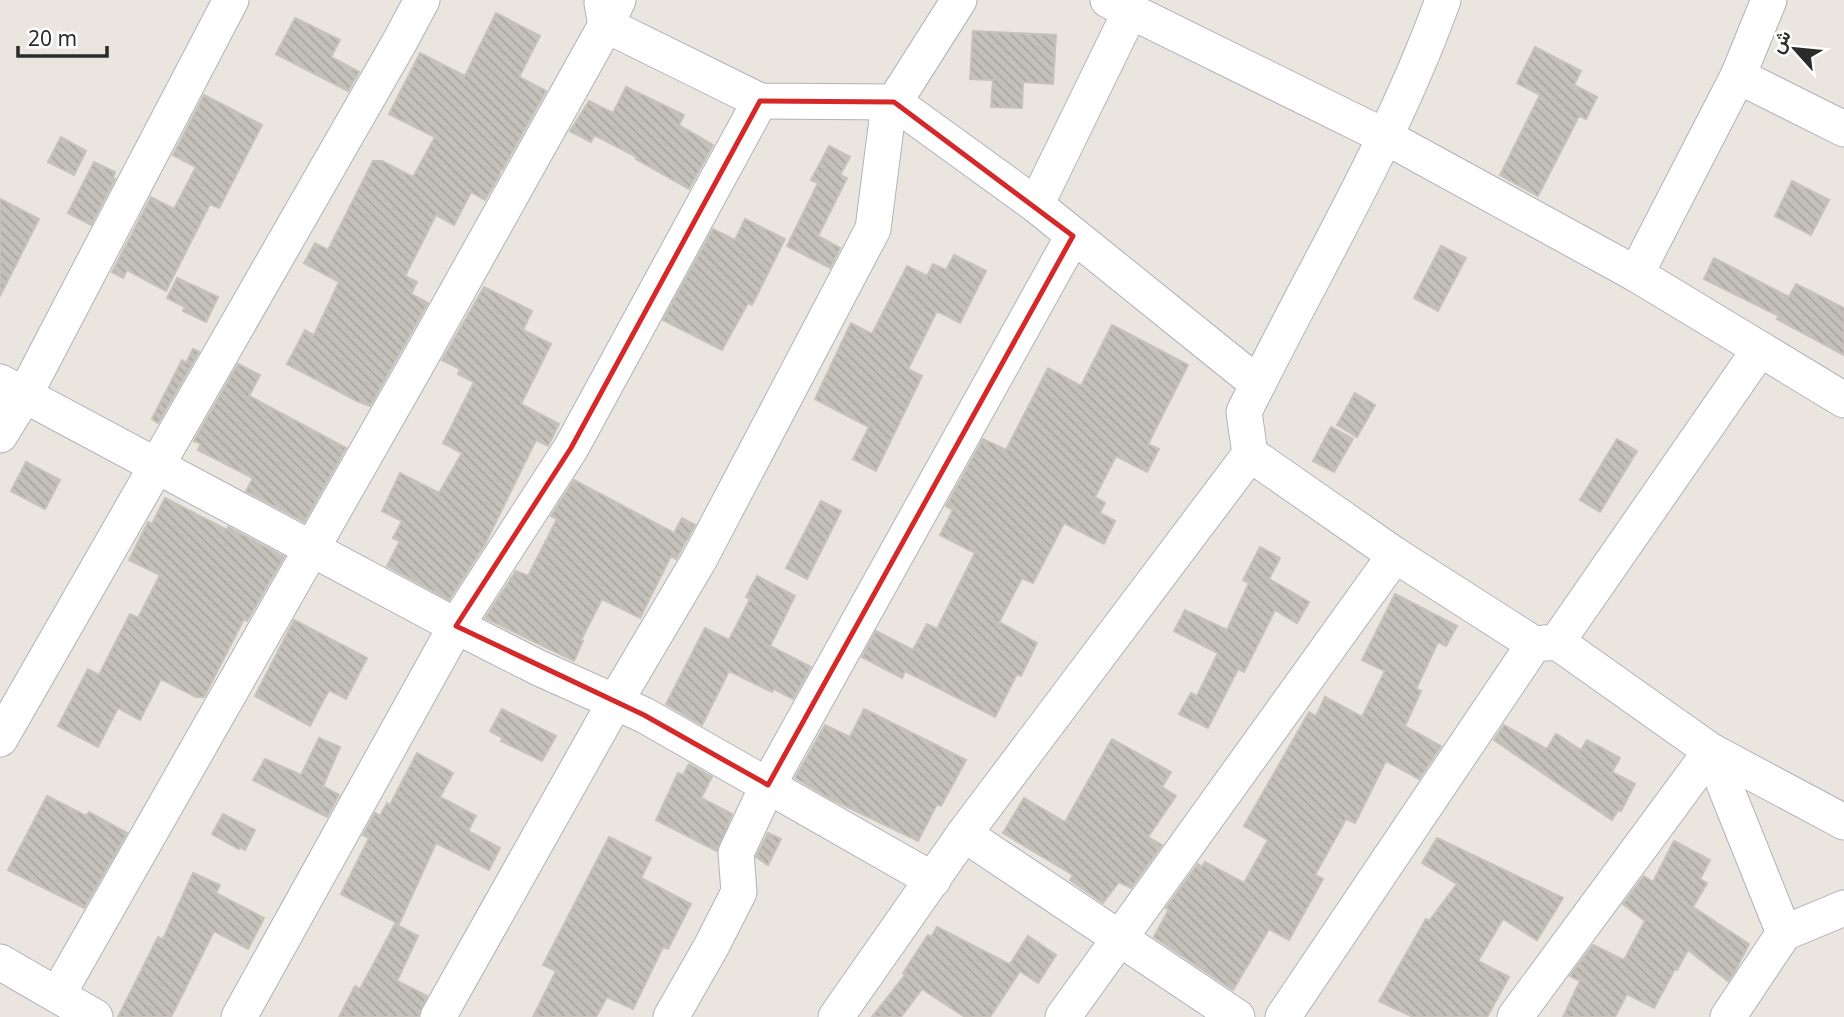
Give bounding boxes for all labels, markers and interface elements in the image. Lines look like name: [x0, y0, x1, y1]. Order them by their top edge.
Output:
scale bar: [18, 14, 107, 58]
north arrow: [1760, 14, 1830, 84]
text: 20 m: [28, 24, 77, 52]
text: ش: [1763, 25, 1797, 57]

